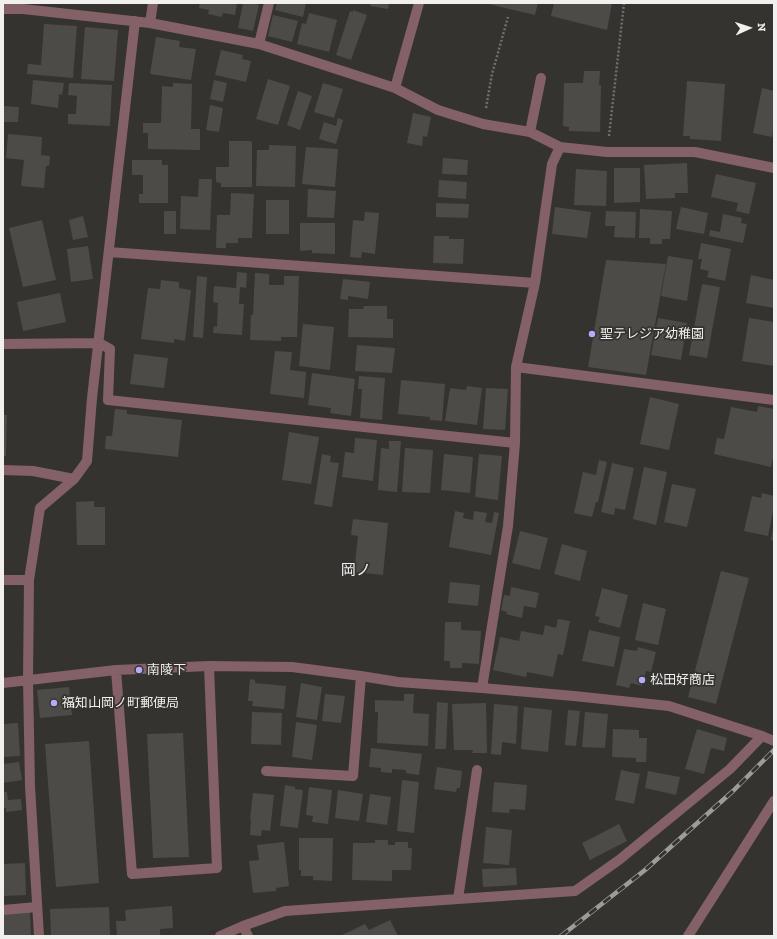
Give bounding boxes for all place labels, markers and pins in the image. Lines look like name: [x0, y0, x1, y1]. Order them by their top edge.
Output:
place label: 聖テレジア幼稚園: [600, 326, 704, 342]
marker: 聖テレジア幼稚園: [587, 329, 597, 339]
place label: 南陵下: [147, 662, 186, 678]
marker: 南陵下: [134, 665, 144, 675]
place label: 松田好商店: [650, 672, 715, 688]
marker: 松田好商店: [637, 675, 647, 685]
place label: 福知山岡ノ町郵便局: [62, 695, 179, 711]
marker: 福知山岡ノ町郵便局: [49, 698, 59, 708]

